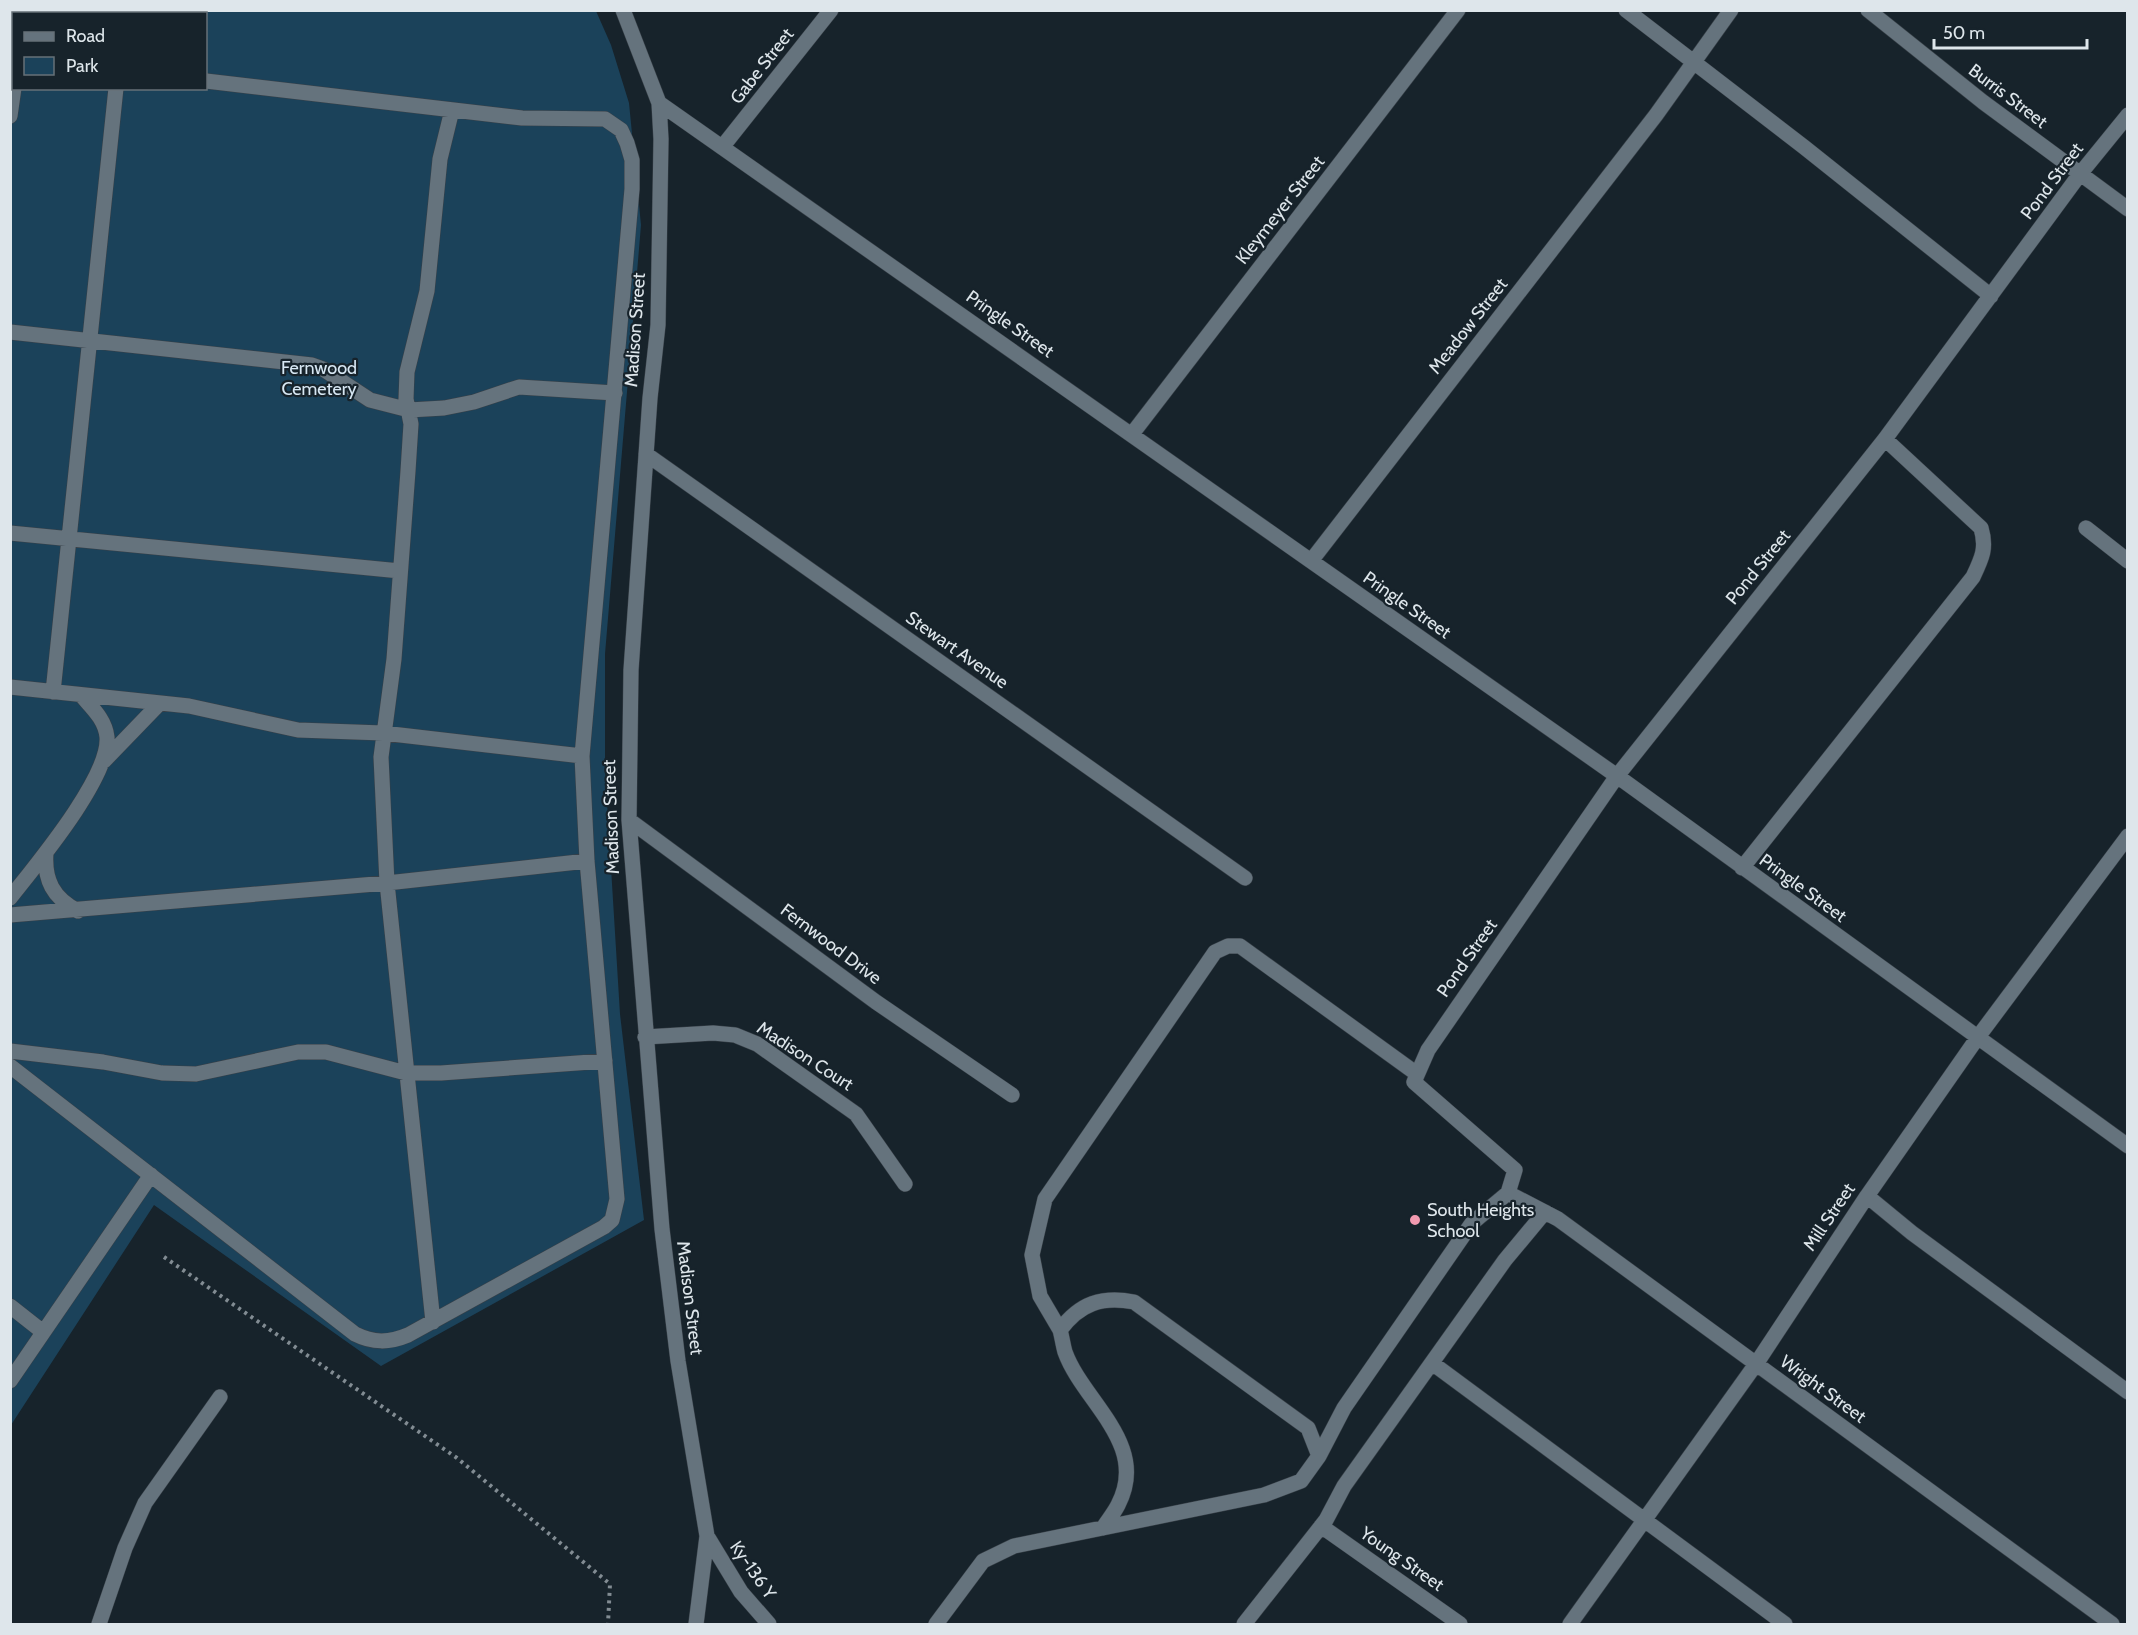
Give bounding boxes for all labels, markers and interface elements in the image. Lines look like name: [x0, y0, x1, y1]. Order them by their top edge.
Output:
legend: [12, 12, 207, 90]
scale bar: [1934, 12, 2087, 50]
text: 50 m: [1943, 22, 1985, 44]
street label: Gabe Street: [726, 24, 798, 108]
text: Road: [66, 25, 105, 47]
text: Park: [66, 55, 99, 77]
street label: Burris Street: [1964, 59, 2052, 133]
street label: Pond Street: [2016, 138, 2088, 224]
street label: Kleymeyer Street: [1231, 151, 1329, 269]
street label: Madison Street: [620, 272, 650, 388]
street label: Meadow Street: [1424, 274, 1512, 378]
street label: Pringle Street: [962, 286, 1058, 362]
park label: Fernwood Cemetery: [281, 357, 357, 400]
street label: Pond Street: [1721, 525, 1795, 609]
street label: Pringle Street: [1359, 567, 1455, 643]
street label: Stewart Avenue: [902, 607, 1012, 693]
street label: Madison Street: [598, 759, 624, 875]
street label: Pringle Street: [1755, 849, 1851, 927]
street label: Fernwood Drive: [776, 899, 886, 989]
street label: Pond Street: [1432, 915, 1502, 1001]
street label: Madison Court: [753, 1017, 857, 1095]
street label: Mill Street: [1798, 1179, 1860, 1255]
place label: South Heights School: [1427, 1199, 1534, 1242]
marker: South Heights School: [1408, 1213, 1422, 1227]
street label: Madison Street: [672, 1240, 708, 1356]
street label: Wright Street: [1776, 1350, 1870, 1428]
street label: Young Street: [1355, 1521, 1448, 1596]
street label: Ky-136 Y: [725, 1537, 781, 1604]

